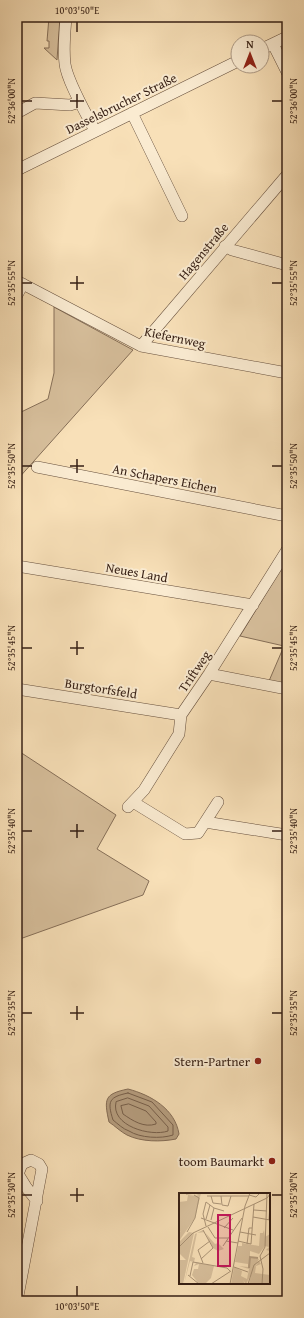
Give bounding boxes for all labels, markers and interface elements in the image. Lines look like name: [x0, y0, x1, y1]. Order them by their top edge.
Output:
text: 10°03'50"E: [55, 3, 99, 18]
north arrow: [230, 34, 270, 74]
text: N: [246, 36, 254, 52]
street label: Dasselsbrucher Straße: [62, 68, 180, 139]
text: 52°36'00"N: [4, 78, 19, 124]
text: 52°36'00"N: [286, 78, 301, 124]
street label: Hagenstraße: [174, 219, 233, 284]
text: 52°35'55"N: [4, 260, 19, 306]
text: 52°35'55"N: [286, 260, 301, 306]
street label: Kiefernweg: [143, 322, 208, 353]
text: 52°35'50"N: [4, 443, 19, 489]
text: 52°35'50"N: [286, 443, 301, 489]
street label: An Schapers Eichen: [111, 459, 220, 498]
street label: Neues Land: [104, 558, 169, 587]
text: 52°35'45"N: [4, 625, 19, 671]
text: 52°35'45"N: [286, 625, 301, 671]
street label: Triftweg: [174, 646, 216, 696]
street label: Burgtorfsfeld: [63, 673, 139, 704]
text: 52°35'40"N: [4, 808, 19, 854]
text: 52°35'40"N: [286, 808, 301, 854]
text: 52°35'35"N: [4, 990, 19, 1036]
text: 52°35'35"N: [286, 990, 301, 1036]
place label: Stern-Partner: [174, 1052, 251, 1071]
marker: Stern-Partner: [253, 1056, 263, 1066]
place label: toom Baumarkt: [179, 1152, 264, 1171]
marker: toom Baumarkt: [267, 1156, 277, 1166]
text: 52°35'30"N: [4, 1172, 19, 1218]
text: 52°35'30"N: [286, 1172, 301, 1218]
inset map: [179, 1193, 270, 1284]
text: 10°03'50"E: [55, 1299, 99, 1314]

